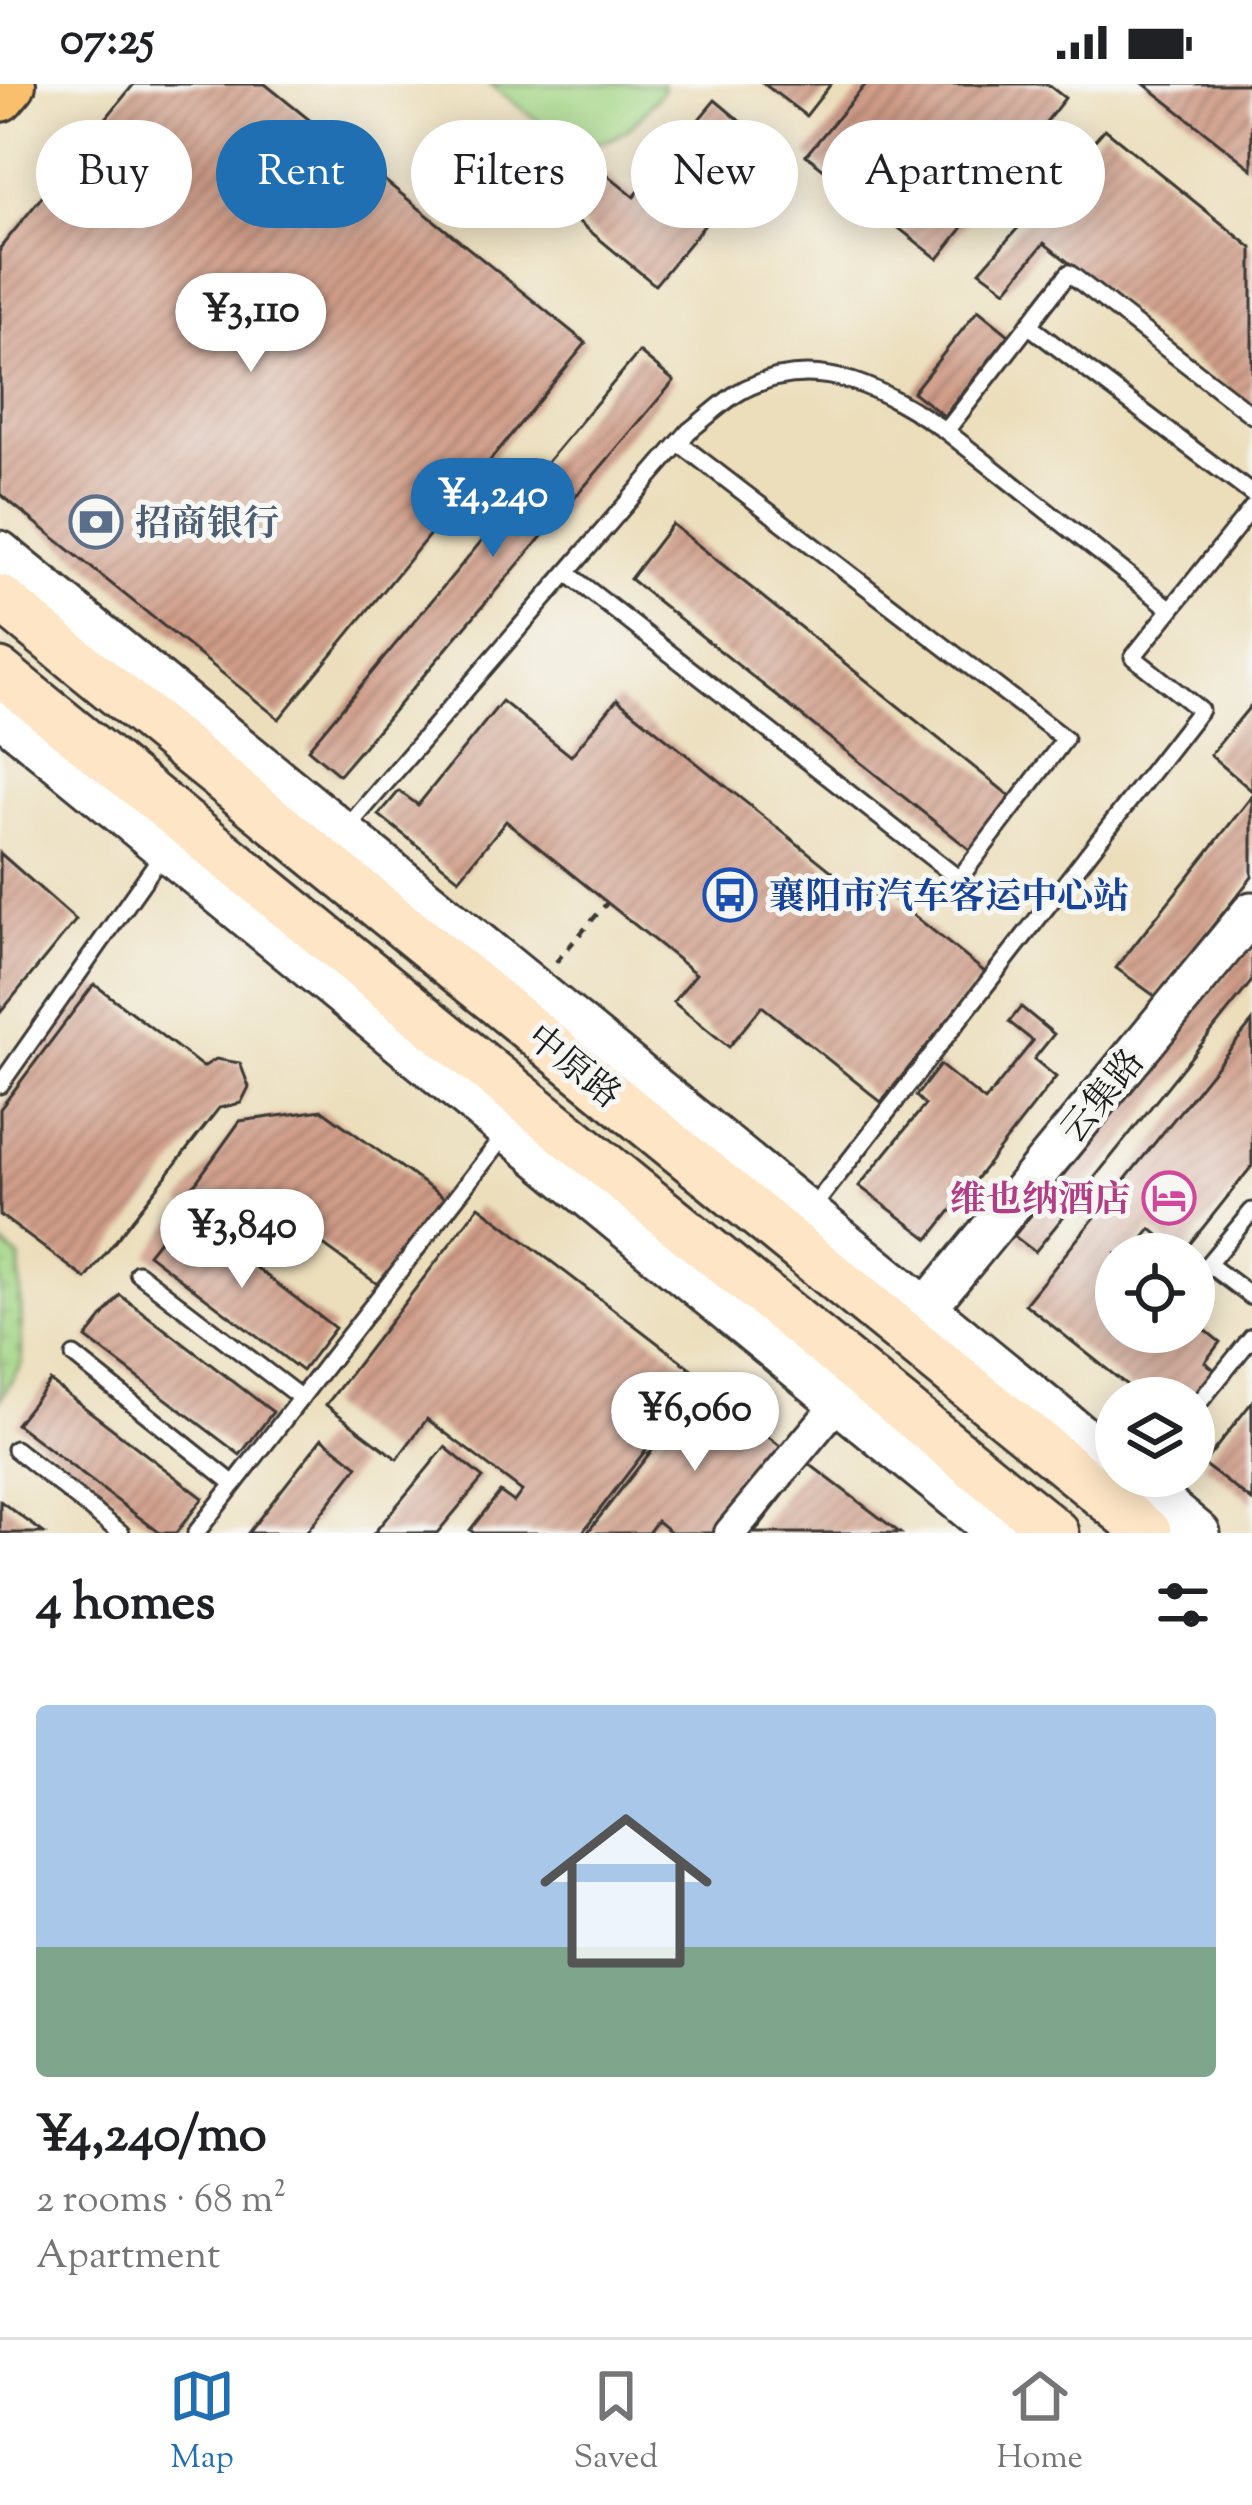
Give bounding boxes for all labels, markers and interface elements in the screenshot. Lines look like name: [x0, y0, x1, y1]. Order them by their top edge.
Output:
text: 07:25: [60, 10, 155, 75]
chip: Buy: [36, 120, 192, 228]
chip: Rent: [216, 120, 387, 228]
chip: Filters: [411, 120, 607, 228]
chip: New: [631, 120, 798, 228]
chip: Apartment: [822, 120, 1105, 228]
pin: ¥3,110: [153, 273, 349, 375]
text: ¥3,110: [202, 284, 300, 340]
pin: ¥4,240: [395, 458, 591, 560]
text: ¥4,240: [438, 469, 548, 525]
bank icon: 招商银行: [68, 494, 124, 550]
place label: 招商银行: [135, 500, 279, 552]
bus stop icon: 襄阳市汽车客运中心站: [702, 867, 758, 923]
place label: 襄阳市汽车客运中心站: [769, 873, 1129, 925]
street label: 中原路: [514, 1014, 631, 1122]
street label: 云集路: [1050, 1039, 1158, 1156]
hotel icon: 维也纳酒店: [1141, 1170, 1197, 1226]
place label: 维也纳酒店: [950, 1176, 1130, 1228]
pin: ¥3,840: [144, 1189, 340, 1291]
text: ¥3,840: [187, 1200, 297, 1256]
map controls: [1095, 1233, 1215, 1497]
button: locate: [1095, 1233, 1215, 1353]
pin: ¥6,060: [597, 1372, 793, 1474]
button: layers: [1095, 1377, 1215, 1497]
text: ¥6,060: [638, 1383, 752, 1439]
text: 4 homes: [36, 1569, 215, 1642]
icon: filters: [1150, 1572, 1216, 1638]
icon: home: [518, 1783, 734, 1999]
text: ¥4,240/mo: [36, 2101, 267, 2174]
text: 2 rooms · 68 m²: [36, 2174, 286, 2230]
text: Apartment: [36, 2230, 220, 2286]
tab: Map: [169, 2363, 235, 2483]
tab: Saved: [573, 2363, 658, 2483]
tab: Home: [996, 2363, 1083, 2483]

